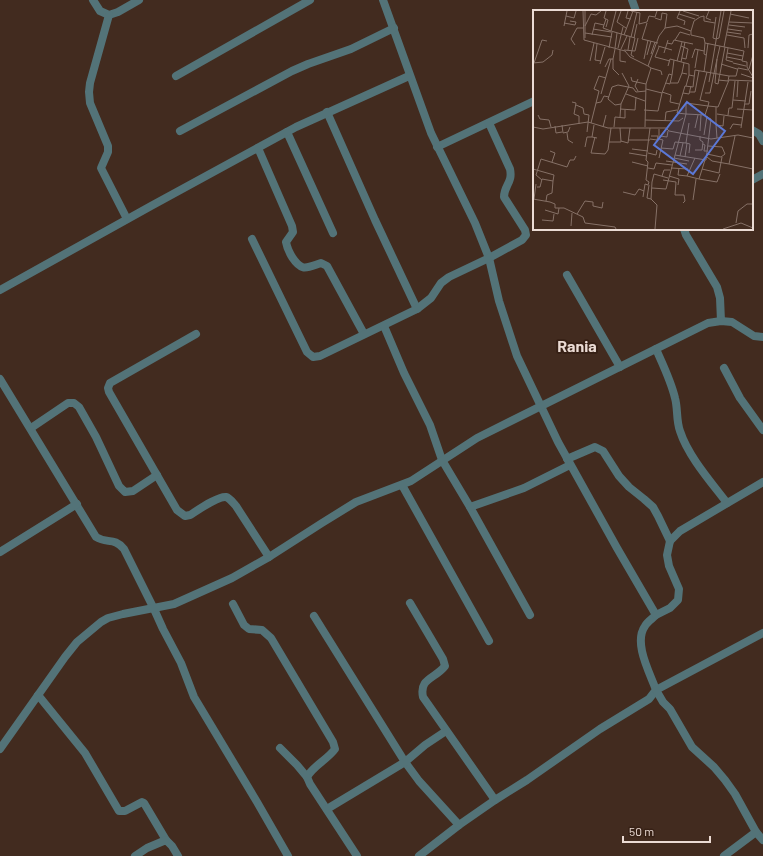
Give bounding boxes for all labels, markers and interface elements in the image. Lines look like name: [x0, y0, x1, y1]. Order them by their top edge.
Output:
inset map: [533, 10, 753, 230]
district label: Rania: [557, 336, 597, 355]
scale bar: [623, 818, 710, 844]
text: 50 m: [629, 824, 654, 838]

